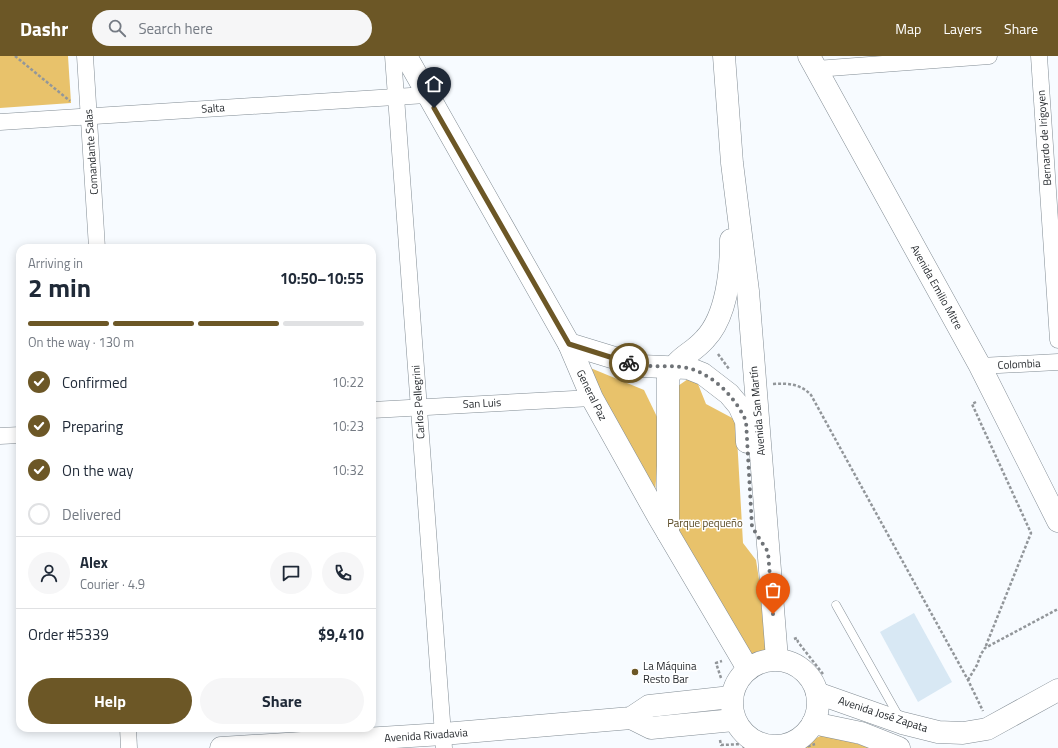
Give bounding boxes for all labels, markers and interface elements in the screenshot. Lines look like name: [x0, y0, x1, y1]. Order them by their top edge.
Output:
search box: [92, 10, 372, 46]
text: Dashr: [20, 14, 68, 43]
icon: search: [106, 17, 128, 39]
text: Search here: [138, 17, 213, 40]
text: Map: [895, 18, 921, 39]
text: Layers: [943, 18, 982, 39]
text: Share: [1004, 18, 1038, 39]
pin: [417, 67, 451, 108]
icon: home: [423, 73, 445, 95]
street label: Bernardo de Irigoyen: [1033, 89, 1055, 186]
street label: Salta: [201, 99, 226, 117]
street label: Comandante Salas: [80, 109, 102, 195]
street label: Avenida Emilio Mitre: [907, 242, 967, 333]
text: Arriving in: [28, 253, 83, 273]
text: 10:50–10:55: [280, 267, 364, 290]
text: 2 min: [28, 268, 91, 307]
text: On the way · 130 m: [28, 332, 134, 352]
courier: [609, 343, 649, 383]
icon: bike: [618, 352, 640, 374]
street label: Colombia: [997, 355, 1041, 373]
street label: Carlos Pellegrini: [407, 365, 429, 439]
street label: Avenida San Martín: [745, 366, 769, 456]
street label: General Paz: [573, 367, 611, 423]
icon: check: [28, 371, 50, 393]
text: Confirmed: [62, 371, 127, 394]
text: 10:22: [332, 372, 364, 392]
street label: San Luis: [462, 394, 502, 412]
icon: check: [28, 415, 50, 437]
text: Preparing: [62, 415, 123, 438]
text: 10:23: [332, 416, 364, 436]
icon: check: [28, 459, 50, 481]
text: On the way: [62, 459, 134, 482]
text: 10:32: [332, 460, 364, 480]
text: Delivered: [62, 503, 121, 526]
park label: Parque pequeño: [667, 515, 743, 531]
text: Alex: [80, 551, 108, 574]
button: person: [28, 552, 70, 594]
button: chat: [270, 552, 312, 594]
button: phone: [322, 552, 364, 594]
pin: [756, 573, 790, 614]
text: Courier · 4.9: [80, 574, 145, 594]
icon: bag: [762, 579, 784, 601]
text: Order #5339: [28, 623, 109, 646]
text: $9,410: [318, 623, 364, 646]
place label: La Máquina Resto Bar: [643, 658, 697, 687]
marker: La Máquina Resto Bar: [630, 667, 640, 677]
button: Help: [28, 678, 192, 724]
button: Share: [200, 678, 364, 724]
street label: Avenida José Zapata: [836, 692, 930, 736]
street label: Avenida Rivadavia: [384, 724, 469, 746]

